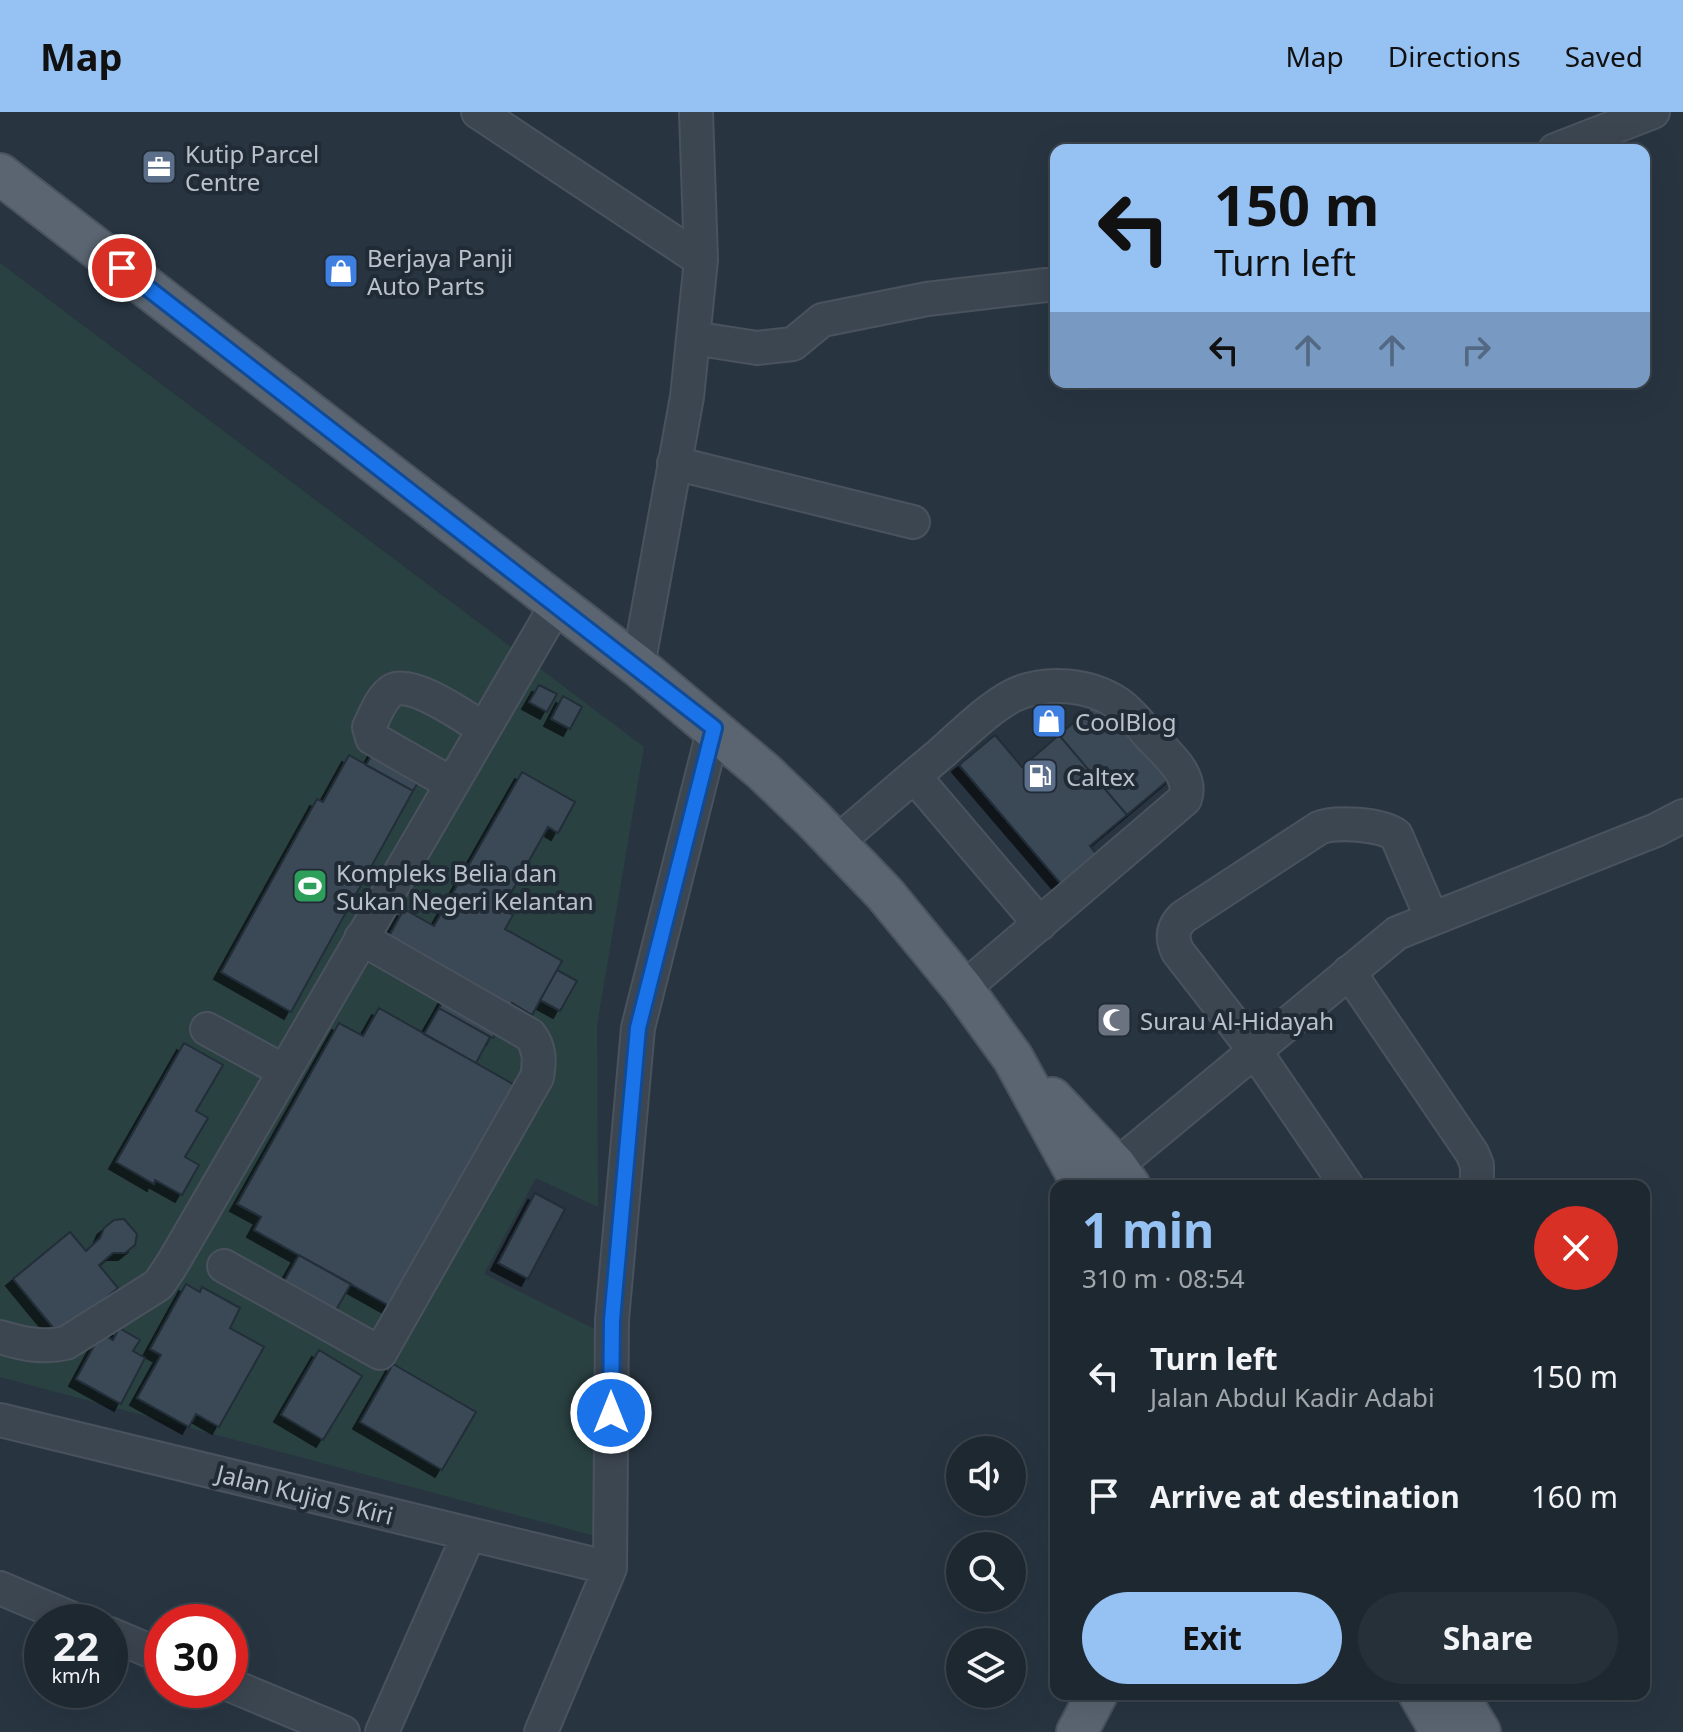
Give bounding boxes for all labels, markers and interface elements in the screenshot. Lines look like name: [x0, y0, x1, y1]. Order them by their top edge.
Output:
text: Map: [40, 30, 123, 82]
text: Map: [1285, 37, 1344, 75]
text: Directions: [1388, 37, 1521, 75]
text: Saved: [1565, 37, 1643, 75]
place label: Kutip Parcel Centre: [185, 137, 319, 198]
office icon: Kutip Parcel Centre: [140, 148, 178, 186]
text: 150 m: [1214, 166, 1379, 242]
icon: left: [1082, 176, 1186, 280]
pin: [88, 234, 156, 302]
text: Turn left: [1214, 238, 1356, 287]
place label: Berjaya Panji Auto Parts: [367, 241, 513, 302]
icon: arrive: [100, 246, 144, 290]
shop icon: Berjaya Panji Auto Parts: [322, 252, 360, 290]
icon: left: [1202, 328, 1246, 372]
icon: ahead: [1286, 328, 1330, 372]
icon: ahead: [1370, 328, 1414, 372]
icon: right: [1454, 328, 1498, 372]
shop icon: CoolBlog: [1030, 702, 1068, 740]
place label: CoolBlog: [1075, 705, 1176, 738]
fuel station icon: Caltex: [1021, 757, 1059, 795]
place label: Caltex: [1066, 760, 1136, 793]
place label: Kompleks Belia dan Sukan Negeri Kelantan: [336, 856, 594, 917]
sports icon: Kompleks Belia dan Sukan Negeri Kelantan: [291, 867, 329, 905]
mosque icon: Surau Al-Hidayah: [1095, 1001, 1133, 1039]
place label: Surau Al-Hidayah: [1140, 1004, 1334, 1037]
text: 1 min: [1082, 1197, 1214, 1262]
button: close: [1534, 1206, 1618, 1290]
text: 310 m · 08:54: [1082, 1260, 1245, 1296]
text: Turn left: [1150, 1338, 1278, 1379]
icon: left: [1082, 1354, 1126, 1398]
text: 150 m: [1531, 1356, 1618, 1397]
position arrow: [569, 1371, 653, 1455]
text: Jalan Abdul Kadir Adabi: [1150, 1379, 1435, 1415]
map controls: [946, 1436, 1026, 1708]
button: sound: [946, 1436, 1026, 1516]
street label: Jalan Kujid 5 Kiri: [211, 1456, 397, 1532]
icon: arrive: [1082, 1474, 1126, 1518]
text: Arrive at destination: [1150, 1476, 1460, 1517]
text: 160 m: [1531, 1476, 1618, 1517]
button: search: [946, 1532, 1026, 1612]
button: Exit: [1082, 1592, 1342, 1684]
button: Share: [1358, 1592, 1618, 1684]
speed limit sign: 30: [144, 1604, 248, 1708]
text: 22: [53, 1618, 99, 1673]
button: layers: [946, 1628, 1026, 1708]
text: km/h: [51, 1662, 101, 1689]

